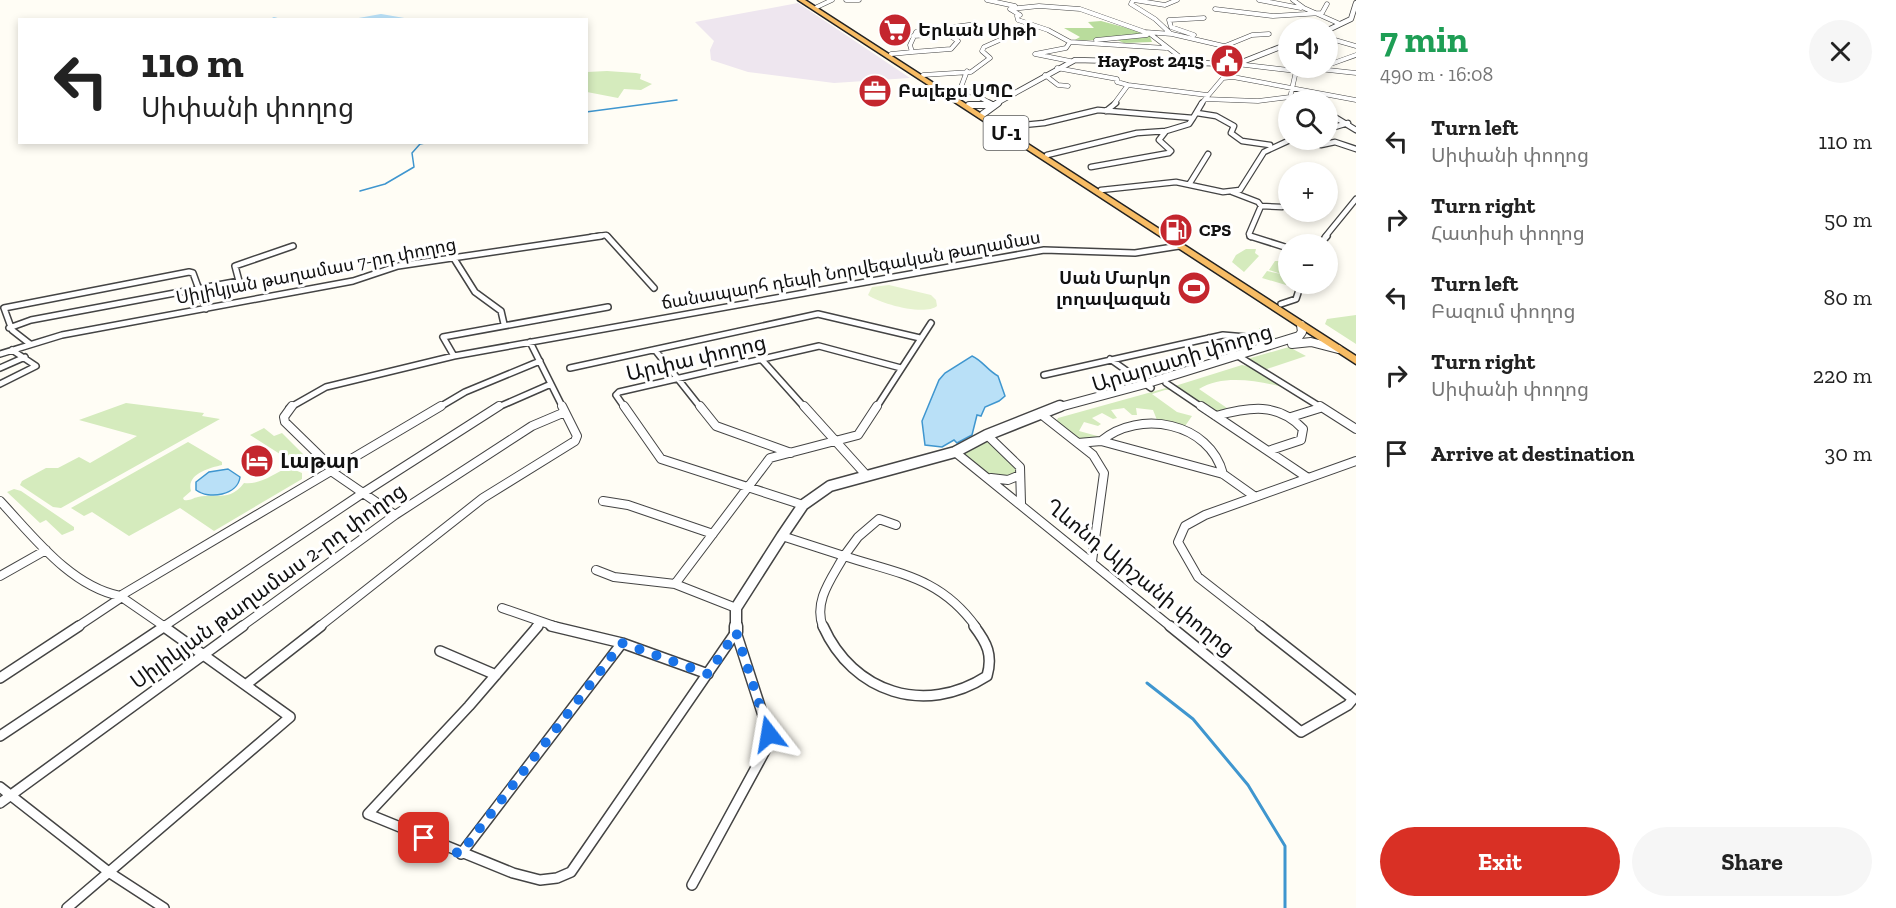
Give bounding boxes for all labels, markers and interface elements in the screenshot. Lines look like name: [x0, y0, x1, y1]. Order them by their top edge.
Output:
supermarket icon: Երևան Սիթի: [877, 12, 913, 48]
map controls: [1278, 18, 1338, 294]
button: sound: [1278, 18, 1338, 78]
text: 7 min: [1380, 18, 1468, 61]
place label: Երևան Սիթի: [918, 19, 1037, 41]
button: close: [1809, 20, 1872, 83]
text: 110 m: [141, 37, 244, 88]
icon: left: [42, 42, 120, 120]
public building icon: HayPost 2415: [1209, 43, 1245, 79]
place label: HayPost 2415: [1098, 50, 1204, 72]
text: 490 m · 16:08: [1380, 62, 1493, 86]
office icon: Բալեքս ՍՊԸ: [857, 73, 893, 109]
place label: Բալեքս ՍՊԸ: [898, 80, 1013, 102]
button: search: [1278, 90, 1338, 150]
text: Սիփանի փողոց: [141, 92, 354, 124]
text: Turn left: [1431, 114, 1518, 141]
road number: Մ-1: [984, 116, 1028, 150]
icon: left: [1380, 125, 1413, 158]
text: 110 m: [1818, 128, 1872, 155]
text: Սիփանի փողոց: [1431, 143, 1589, 167]
button: +: [1278, 162, 1338, 222]
text: Turn right: [1431, 192, 1535, 219]
icon: right: [1380, 203, 1413, 236]
text: 50 m: [1824, 206, 1872, 233]
fuel station icon: CPS: [1158, 212, 1194, 248]
place label: CPS: [1199, 219, 1231, 241]
text: Հատիսի փողոց: [1431, 221, 1585, 245]
street label: ճանապարհ դեպի Նորվեգական թաղամաս: [660, 226, 1042, 314]
street label: Սիլիկյան թաղամաս 7-րդ փողոց: [174, 233, 458, 309]
button: −: [1278, 234, 1338, 294]
place label: Սան Մարկո լողավազան: [1056, 267, 1171, 310]
sports icon: Սան Մարկո լողավազան: [1176, 270, 1212, 306]
text: Turn left: [1431, 270, 1518, 297]
icon: left: [1380, 281, 1413, 314]
text: 80 m: [1824, 284, 1872, 311]
text: Բազում փողոց: [1431, 299, 1575, 323]
street label: Արարատի փողոց: [1089, 318, 1275, 397]
street label: Արփա փողոց: [623, 329, 768, 386]
text: Turn right: [1431, 348, 1535, 375]
icon: right: [1380, 359, 1413, 392]
text: 220 m: [1813, 362, 1872, 389]
text: Սիփանի փողոց: [1431, 377, 1589, 401]
icon: arrive: [1380, 437, 1413, 470]
text: Arrive at destination: [1431, 440, 1634, 467]
text: 30 m: [1825, 440, 1872, 467]
hotel icon: Լաթար: [239, 443, 275, 479]
place label: Լաթար: [280, 448, 359, 473]
street label: Սիլիկյան թաղամաս 2-րդ փողոց: [125, 477, 410, 694]
street label: Ղևոնդ Ալիշանի փողոց: [1041, 493, 1240, 661]
position arrow: [737, 702, 801, 766]
pin: [398, 812, 449, 863]
icon: arrive: [407, 821, 440, 854]
button: Exit: [1380, 827, 1620, 896]
button: Share: [1632, 827, 1872, 896]

